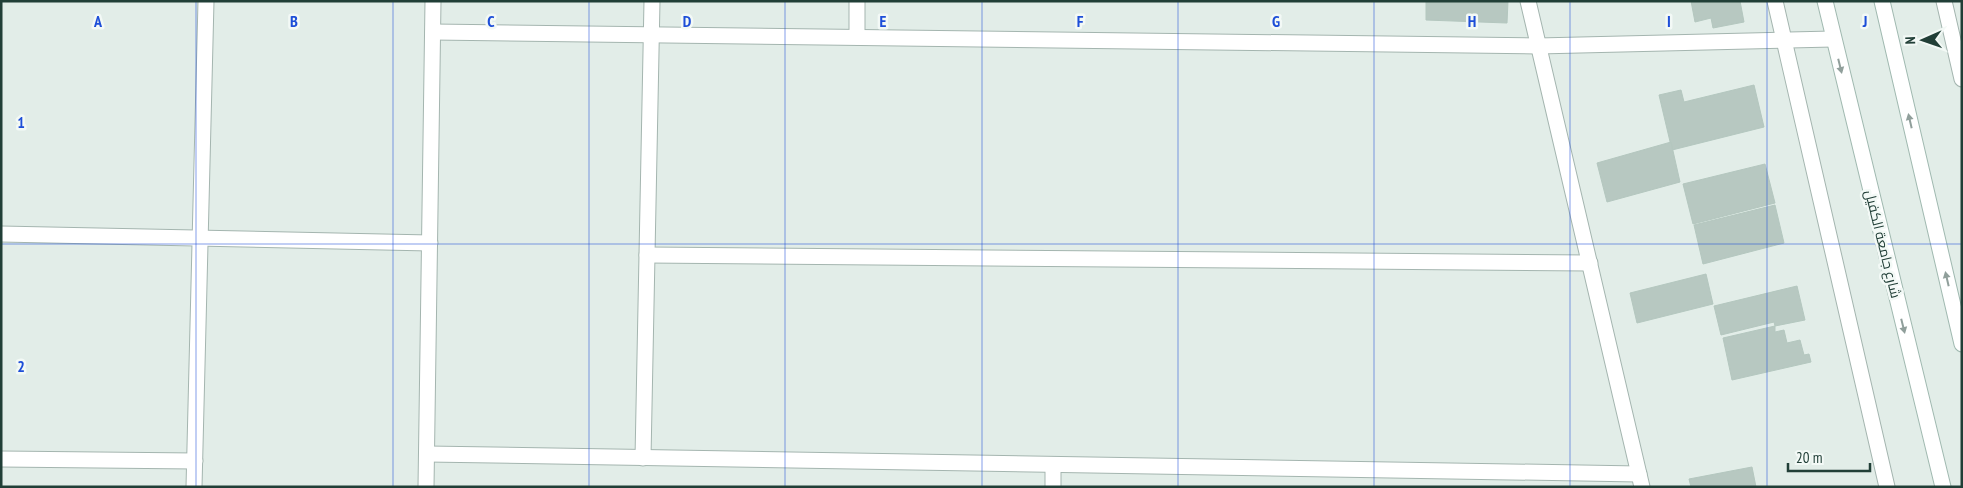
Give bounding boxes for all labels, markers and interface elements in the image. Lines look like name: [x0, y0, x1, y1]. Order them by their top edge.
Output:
text: A: [93, 11, 103, 31]
text: B: [290, 11, 298, 31]
text: C: [487, 11, 495, 31]
text: D: [683, 11, 692, 31]
text: E: [880, 11, 887, 31]
text: F: [1077, 11, 1084, 31]
text: G: [1272, 11, 1280, 31]
text: H: [1468, 11, 1476, 31]
text: I: [1667, 11, 1671, 31]
text: J: [1862, 11, 1867, 31]
north arrow: [1898, 15, 1948, 65]
text: N: [1901, 36, 1919, 45]
one-way arrow: [1836, 58, 1844, 73]
text: 1: [17, 112, 25, 132]
one-way arrow: [1906, 113, 1914, 128]
street label: شارع جامعة الكفيل: [1861, 188, 1905, 300]
one-way arrow: [1943, 272, 1951, 287]
one-way arrow: [1899, 318, 1907, 333]
text: 2: [17, 356, 25, 376]
scale bar: [1788, 440, 1870, 472]
text: 20 m: [1796, 448, 1822, 467]

